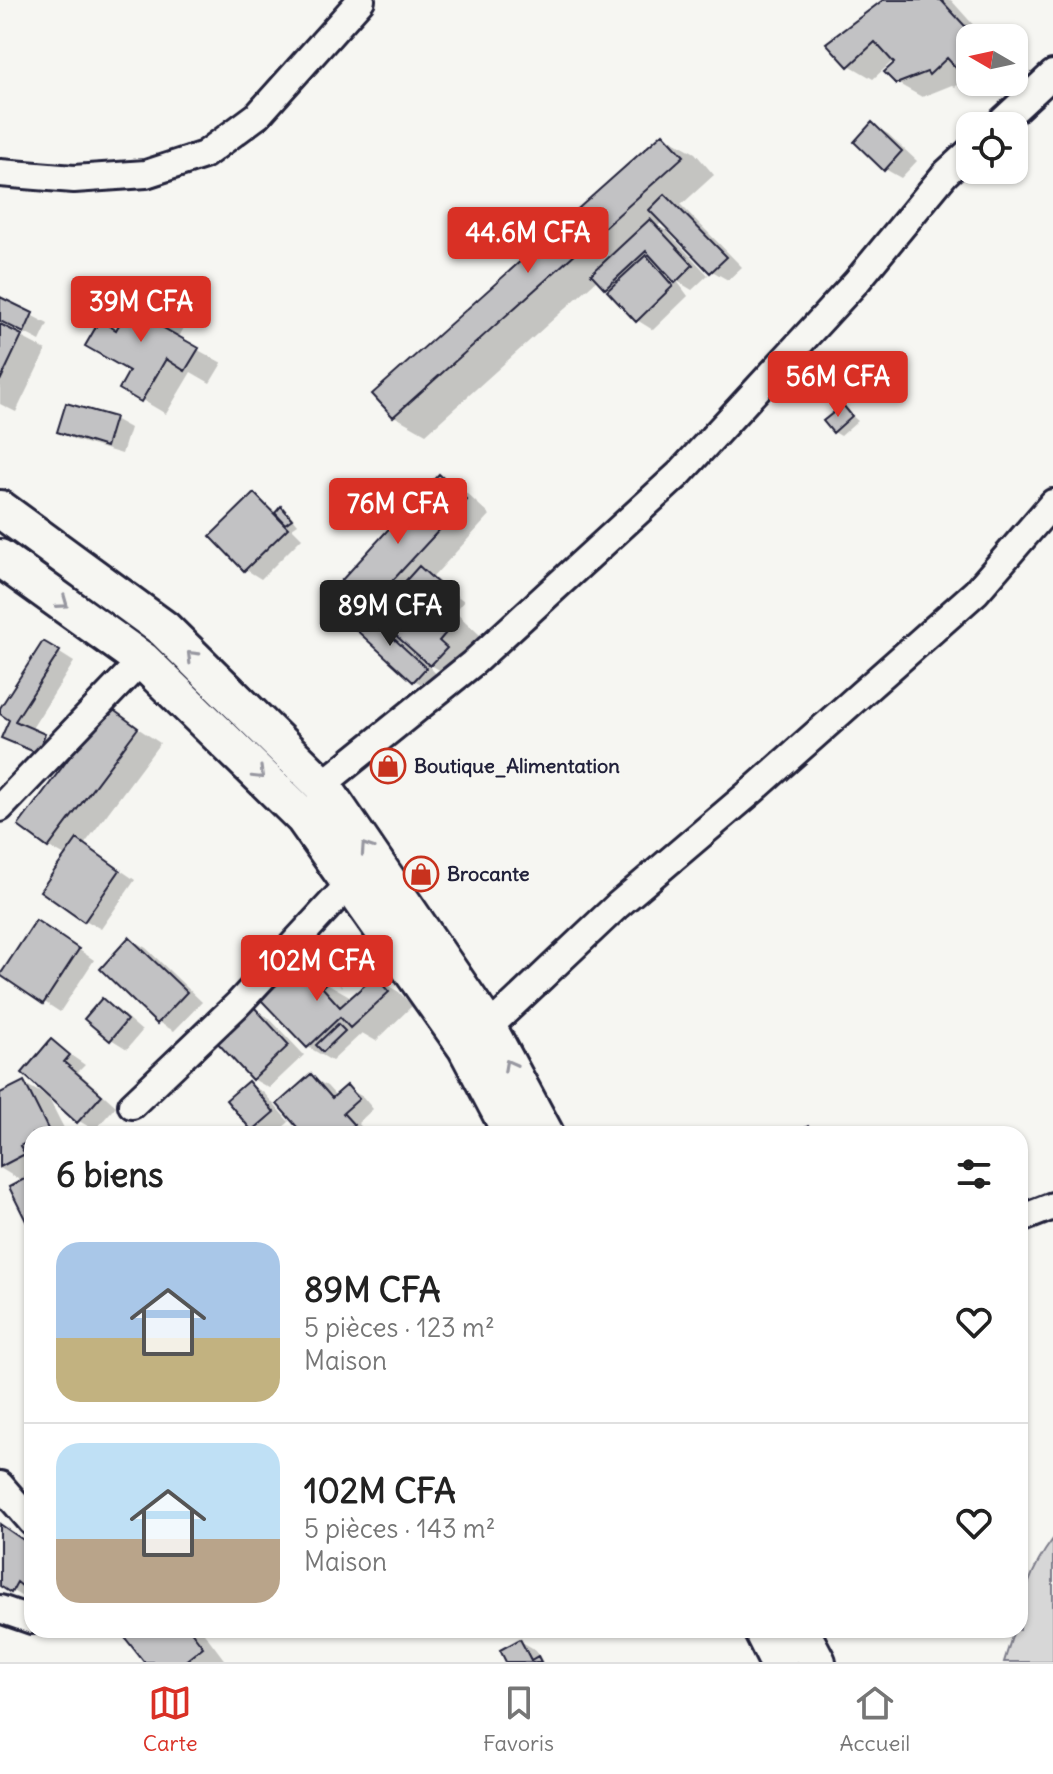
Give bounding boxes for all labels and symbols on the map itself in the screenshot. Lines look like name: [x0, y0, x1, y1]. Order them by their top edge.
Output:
north arrow: [956, 24, 1028, 96]
pin: 44.6M CFA: [436, 207, 620, 275]
pin: 39M CFA: [67, 276, 215, 344]
pin: 56M CFA: [764, 351, 912, 419]
pin: 76M CFA: [324, 478, 472, 546]
pin: 89M CFA: [316, 580, 464, 648]
one-way arrow: [55, 593, 69, 608]
one-way arrow: [187, 651, 201, 666]
shop icon: Boutique_Alimentation: [369, 747, 407, 785]
place label: Boutique_Alimentation: [414, 753, 620, 778]
one-way arrow: [250, 765, 264, 779]
one-way arrow: [361, 843, 376, 857]
shop icon: Brocante: [402, 855, 440, 893]
place label: Brocante: [447, 861, 530, 886]
pin: 102M CFA: [234, 935, 400, 1003]
one-way arrow: [503, 1059, 518, 1074]

